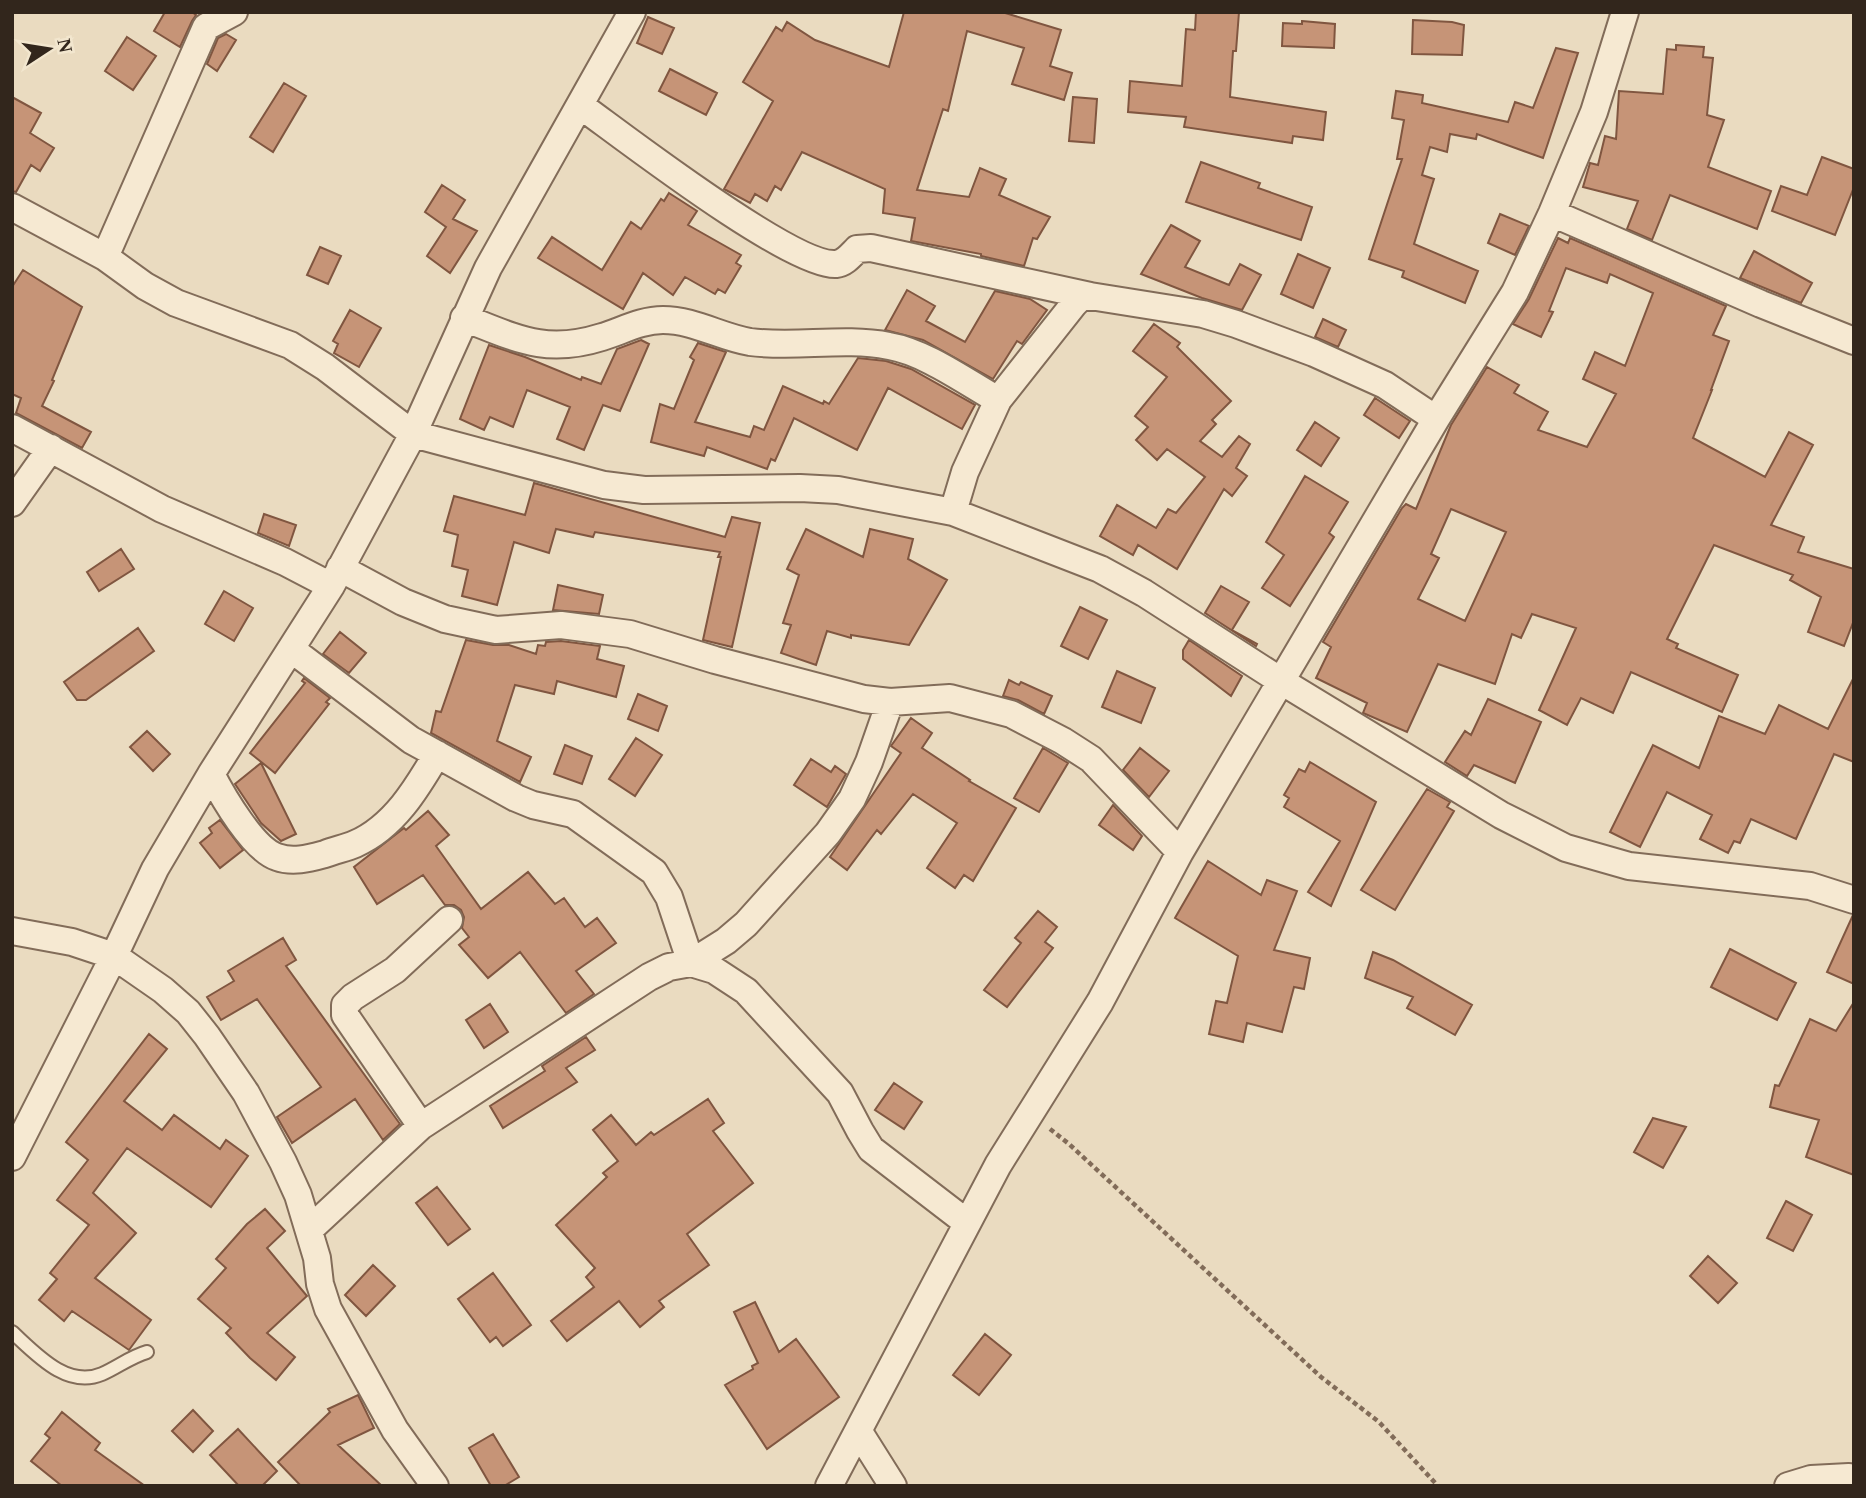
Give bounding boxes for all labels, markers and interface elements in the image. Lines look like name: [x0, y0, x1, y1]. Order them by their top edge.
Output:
north arrow: [14, 14, 84, 84]
text: N: [53, 37, 77, 55]

